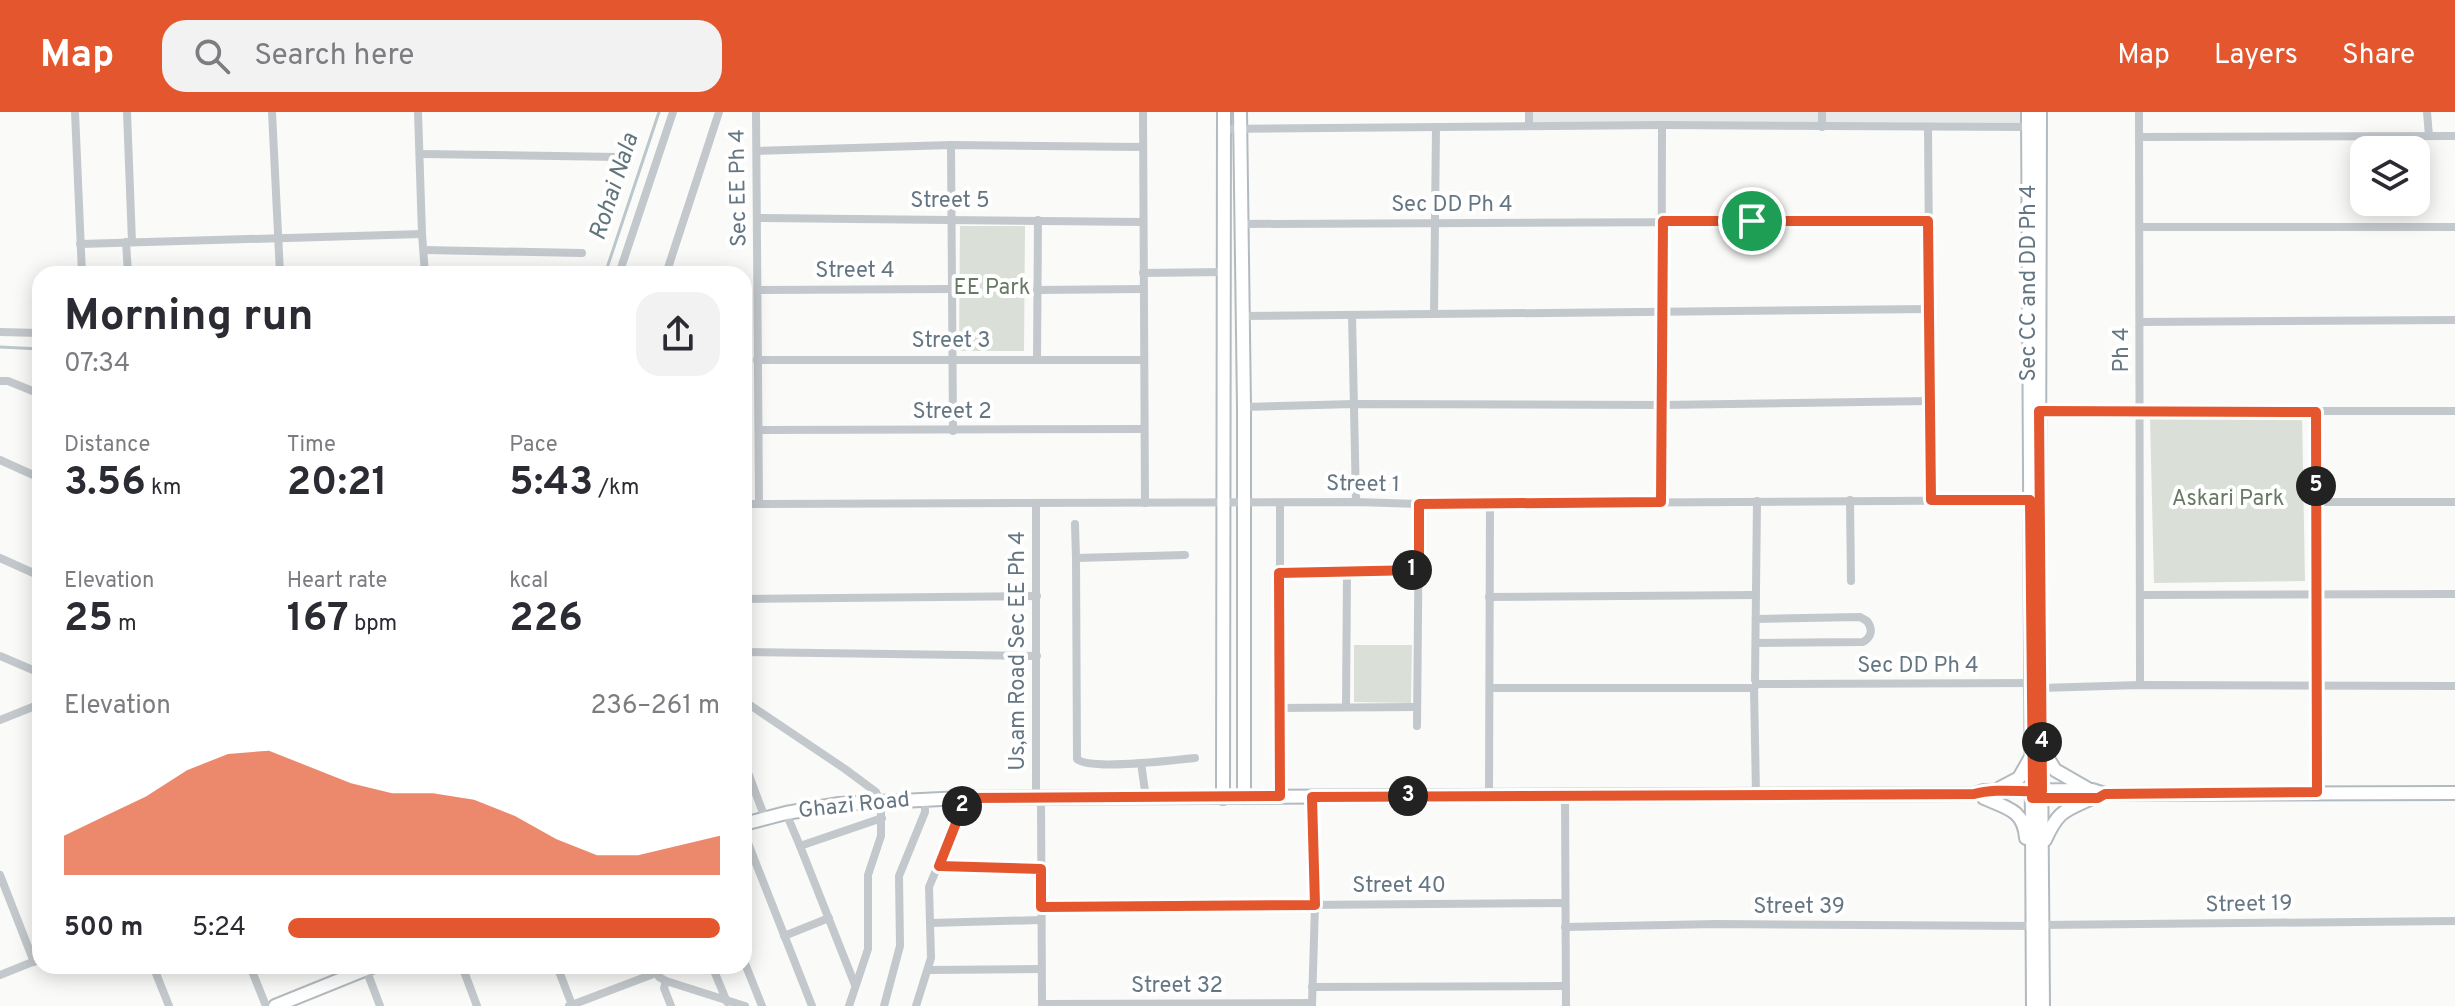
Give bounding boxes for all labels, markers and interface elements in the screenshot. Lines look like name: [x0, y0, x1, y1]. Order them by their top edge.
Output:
search box: [162, 20, 722, 92]
text: Map: [40, 32, 114, 81]
icon: search: [190, 34, 234, 78]
text: Search here: [254, 38, 414, 75]
text: Map: [2117, 38, 2170, 74]
text: Layers: [2214, 38, 2298, 74]
text: Share: [2342, 38, 2415, 74]
water label: Rohai Nala: [584, 129, 647, 244]
street label: Sec EE Ph 4: [724, 129, 754, 247]
map controls: [2350, 136, 2430, 216]
button: layers: [2350, 136, 2430, 216]
street label: Sec CC and DD Ph 4: [2016, 185, 2043, 381]
pin: [1718, 187, 1786, 255]
street label: Street 5: [910, 188, 990, 215]
street label: Sec DD Ph 4: [1391, 192, 1513, 219]
icon: arrive: [1730, 199, 1774, 243]
street label: Street 4: [815, 258, 895, 285]
park label: EE Park: [954, 275, 1030, 302]
text: Morning run: [64, 290, 314, 346]
button: share: [636, 292, 720, 376]
street label: Ph 4: [2109, 327, 2136, 373]
street label: Street 3: [912, 328, 990, 355]
text: 07:34: [64, 348, 130, 381]
street label: Street 2: [912, 399, 992, 426]
text: Distance: [64, 432, 150, 459]
text: Time: [287, 432, 336, 459]
text: Pace: [509, 432, 558, 459]
text: 3.56: [64, 459, 146, 509]
text: 20:21: [287, 459, 388, 509]
text: 5:43: [509, 459, 593, 509]
pin: 5: [2296, 466, 2336, 506]
street label: Street 1: [1326, 471, 1400, 499]
text: 5: [2309, 472, 2323, 499]
text: km: [146, 475, 181, 502]
text: /km: [593, 475, 639, 502]
park label: Askari Park: [2172, 486, 2284, 513]
street label: Us,am Road Sec EE Ph 4: [1005, 531, 1032, 771]
pin: 1: [1392, 550, 1432, 590]
text: 1: [1408, 556, 1416, 583]
text: Elevation: [64, 568, 154, 595]
text: Heart rate: [287, 568, 387, 595]
text: kcal: [509, 568, 548, 595]
text: 25: [64, 595, 113, 645]
text: 167: [287, 595, 349, 645]
text: 226: [509, 595, 583, 645]
text: m: [113, 611, 137, 638]
text: bpm: [349, 611, 397, 638]
street label: Sec DD Ph 4: [1857, 653, 1979, 680]
text: Elevation: [64, 690, 171, 723]
text: 236–261 m: [590, 690, 720, 723]
pin: 4: [2022, 722, 2062, 762]
text: 4: [2035, 728, 2049, 755]
pin: 3: [1388, 776, 1428, 816]
text: 3: [1401, 782, 1415, 809]
pin: 2: [942, 786, 982, 826]
street label: Ghazi Road: [797, 787, 911, 825]
text: 2: [955, 792, 969, 819]
street label: Street 40: [1352, 873, 1446, 900]
street label: Street 19: [2205, 891, 2293, 919]
street label: Street 39: [1753, 894, 1845, 921]
text: 500 m: [64, 912, 143, 945]
text: 5:24: [192, 912, 246, 945]
street label: Street 32: [1131, 973, 1223, 1000]

